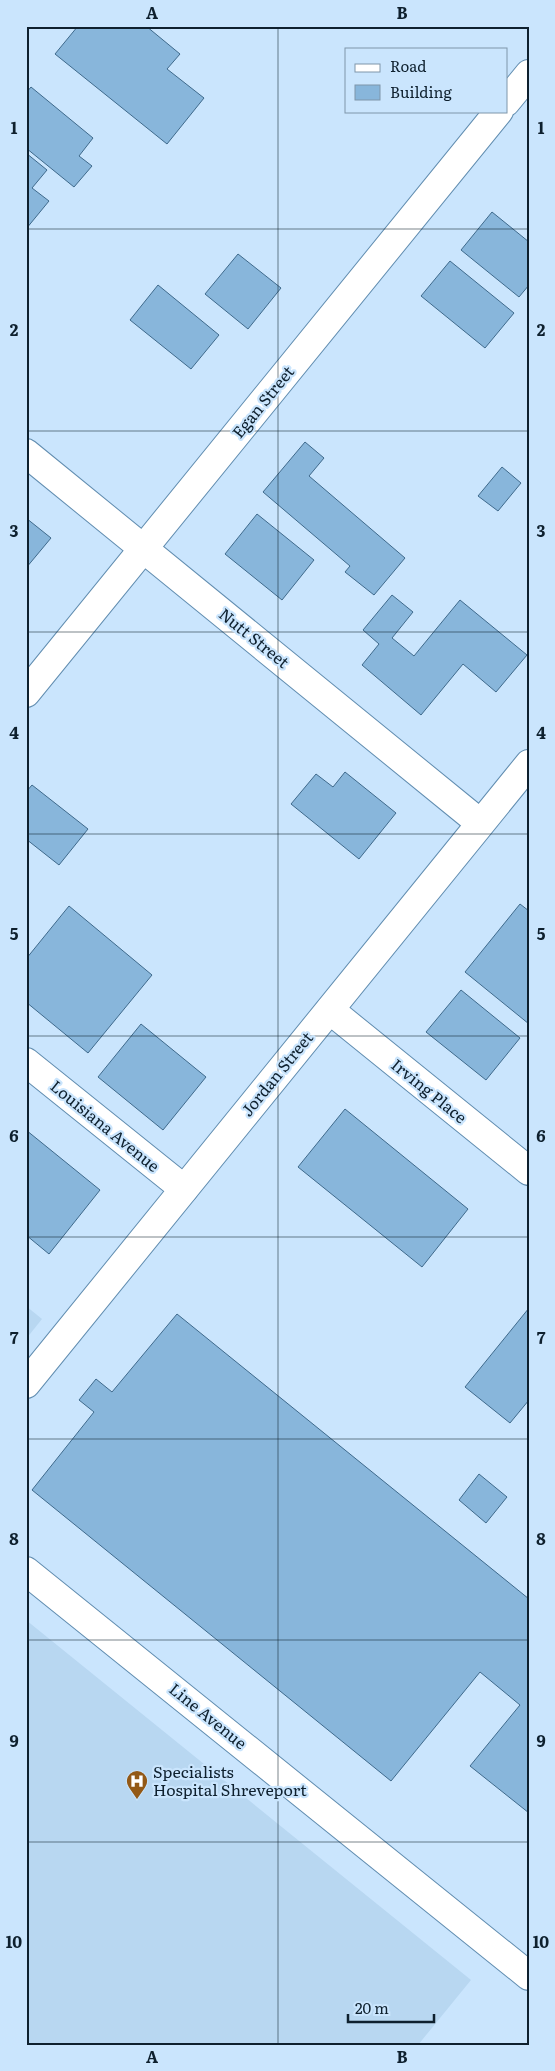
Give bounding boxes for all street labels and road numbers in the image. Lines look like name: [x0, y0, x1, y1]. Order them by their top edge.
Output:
street label: Egan Street: [226, 360, 299, 443]
street label: Nutt Street: [214, 601, 295, 673]
street label: Jordan Street: [235, 1025, 318, 1121]
street label: Irving Place: [387, 1052, 473, 1128]
street label: Louisiana Avenue: [46, 1074, 165, 1177]
street label: Line Avenue: [165, 1676, 253, 1754]

